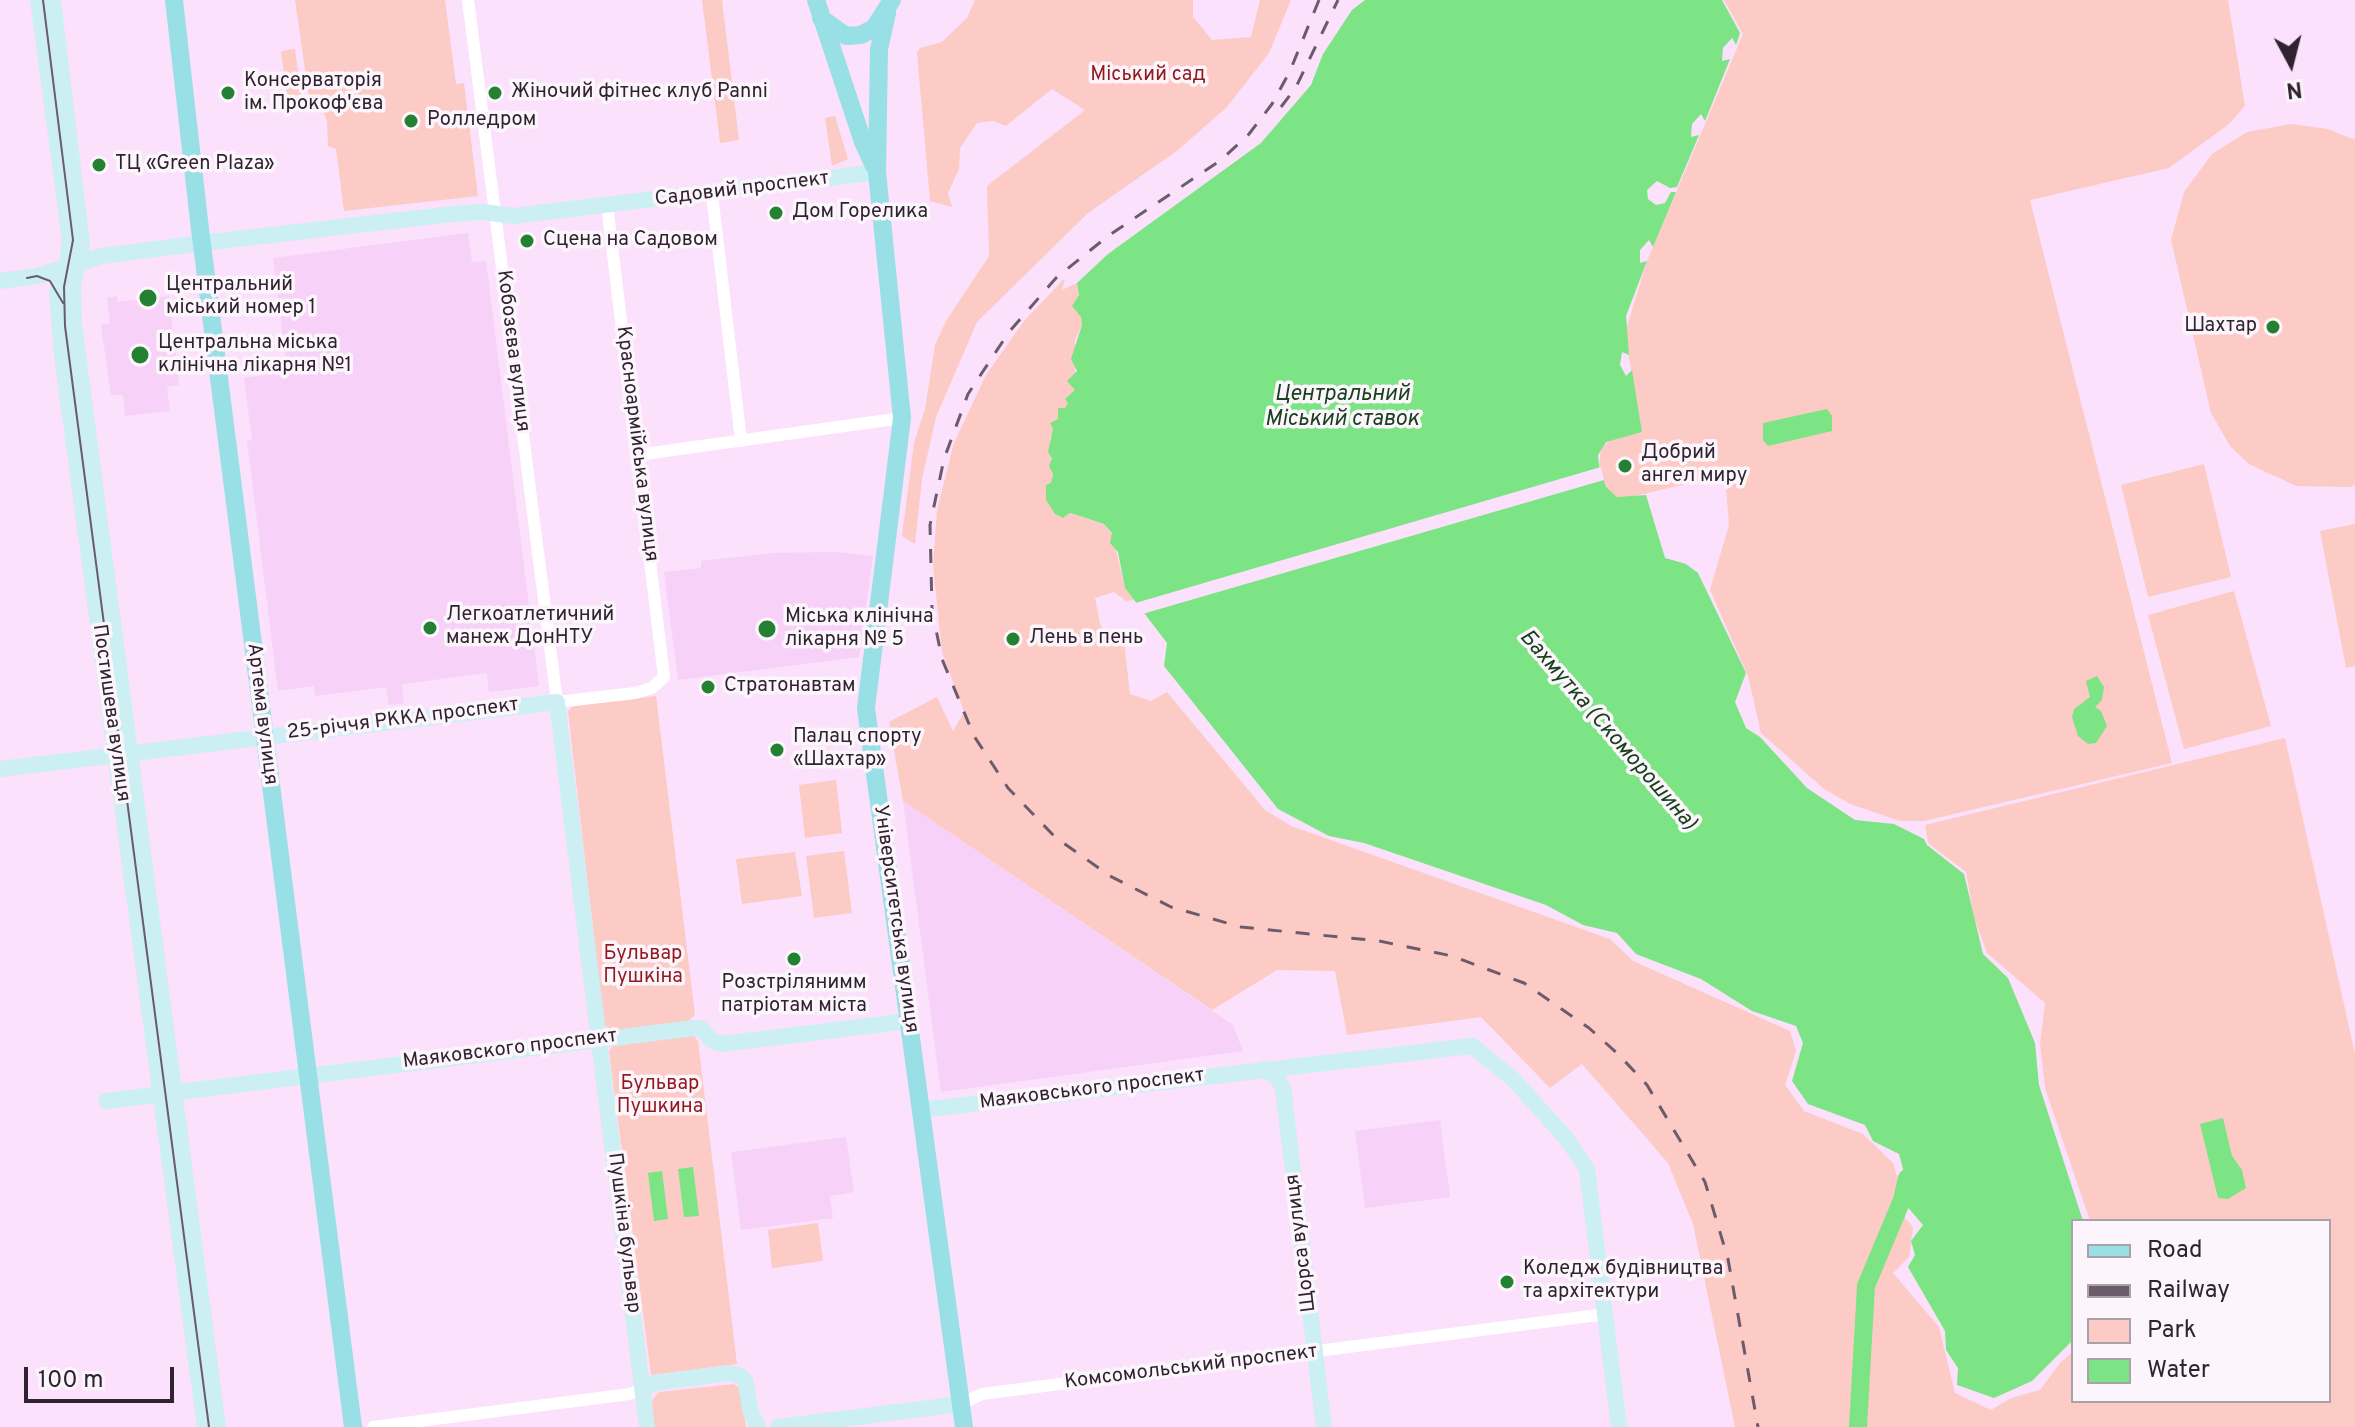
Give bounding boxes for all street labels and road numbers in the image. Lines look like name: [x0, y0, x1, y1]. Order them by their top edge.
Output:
street label: Садовий проспект: [654, 167, 830, 213]
street label: Кобозєва вулиця: [490, 269, 534, 433]
street label: Красноармійська вулиця: [610, 325, 662, 563]
street label: Постишева вулиця: [86, 623, 134, 803]
street label: Артема вулиця: [240, 642, 282, 786]
street label: 25-річчя РККА проспект: [286, 694, 520, 746]
street label: Університетська вулиця: [867, 803, 923, 1035]
street label: Маяковского проспект: [402, 1025, 618, 1075]
street label: Маяковського проспект: [978, 1064, 1206, 1116]
street label: Пушкіна бульвар: [601, 1151, 645, 1315]
street label: Щорса вулиця: [1282, 1173, 1322, 1313]
street label: Комсомольський проспект: [1063, 1341, 1319, 1395]

